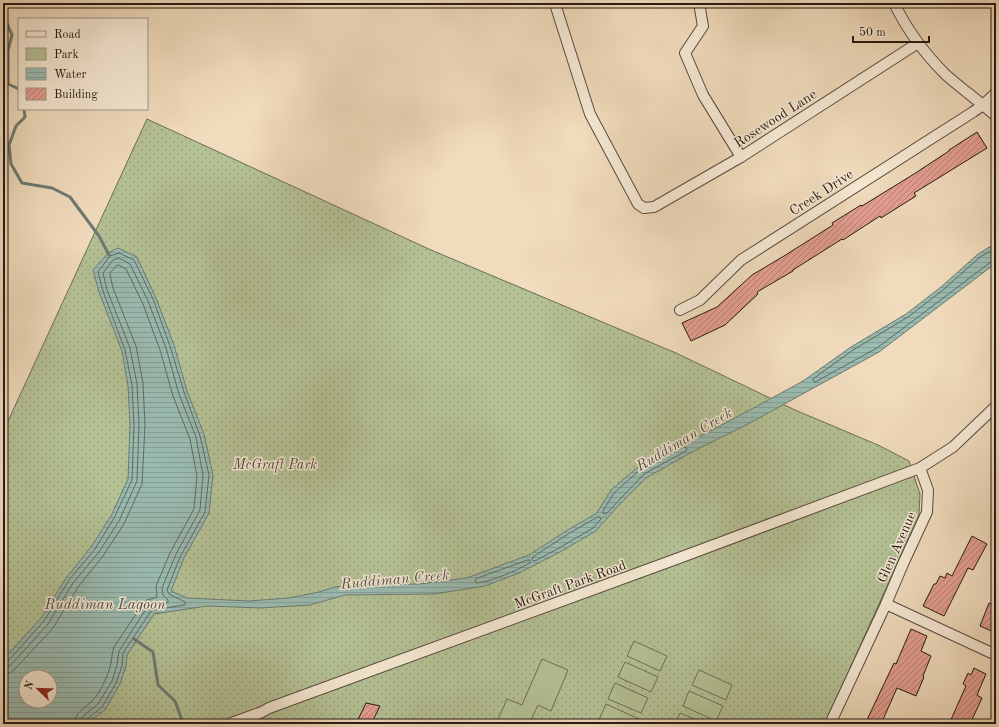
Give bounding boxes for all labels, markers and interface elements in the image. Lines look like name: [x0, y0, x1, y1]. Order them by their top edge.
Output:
legend: [18, 18, 148, 110]
scale bar: [853, 18, 929, 44]
text: 50 m: [859, 26, 886, 39]
text: Road: [54, 29, 81, 41]
text: Park: [54, 49, 79, 61]
text: Water: [54, 69, 87, 81]
street label: Rosewood Lane: [732, 87, 819, 151]
text: Building: [54, 89, 98, 101]
street label: Creek Drive: [787, 167, 856, 219]
water label: Ruddiman Creek: [633, 406, 736, 475]
park label: McGraft Park: [232, 458, 317, 473]
street label: Glen Avenue: [875, 510, 919, 585]
street label: McGraft Park Road: [513, 558, 628, 612]
water label: Ruddiman Creek: [339, 568, 450, 593]
water label: Ruddiman Lagoon: [43, 598, 166, 613]
north arrow: [18, 669, 58, 709]
text: N: [23, 679, 37, 692]

